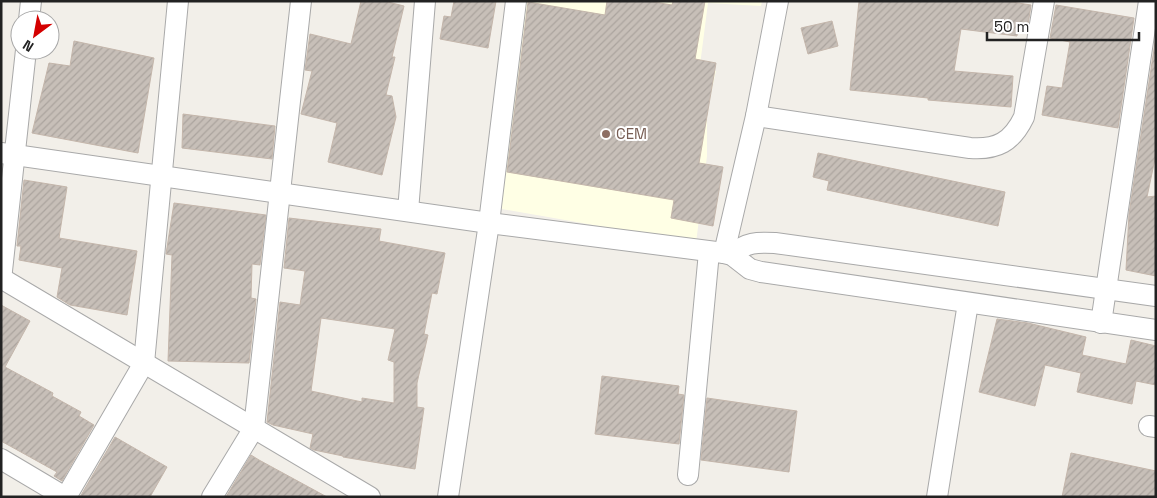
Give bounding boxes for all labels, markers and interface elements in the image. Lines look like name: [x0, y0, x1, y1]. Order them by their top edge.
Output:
north arrow: [10, 10, 60, 60]
scale bar: [987, 10, 1140, 42]
text: 50 m: [994, 17, 1029, 36]
text: N: [19, 36, 37, 56]
place label: CEM: [616, 124, 647, 143]
marker: CEM: [600, 128, 612, 140]

